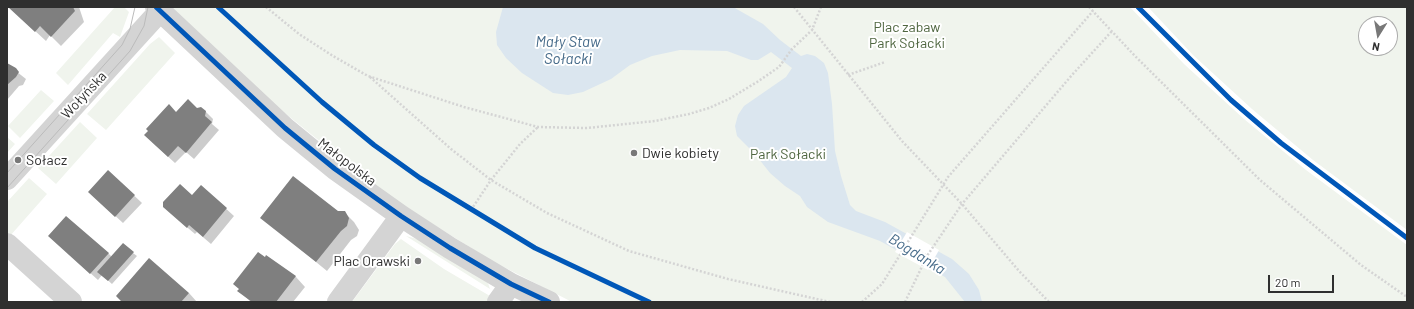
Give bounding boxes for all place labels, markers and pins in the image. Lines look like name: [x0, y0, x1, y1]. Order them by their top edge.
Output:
place label: Dwie kobiety: [642, 145, 719, 161]
marker: Dwie kobiety: [629, 148, 639, 158]
place label: Sołacz: [26, 152, 67, 168]
marker: Sołacz: [13, 155, 23, 165]
place label: Plac Orawski: [333, 253, 410, 269]
marker: Plac Orawski: [413, 256, 423, 266]

